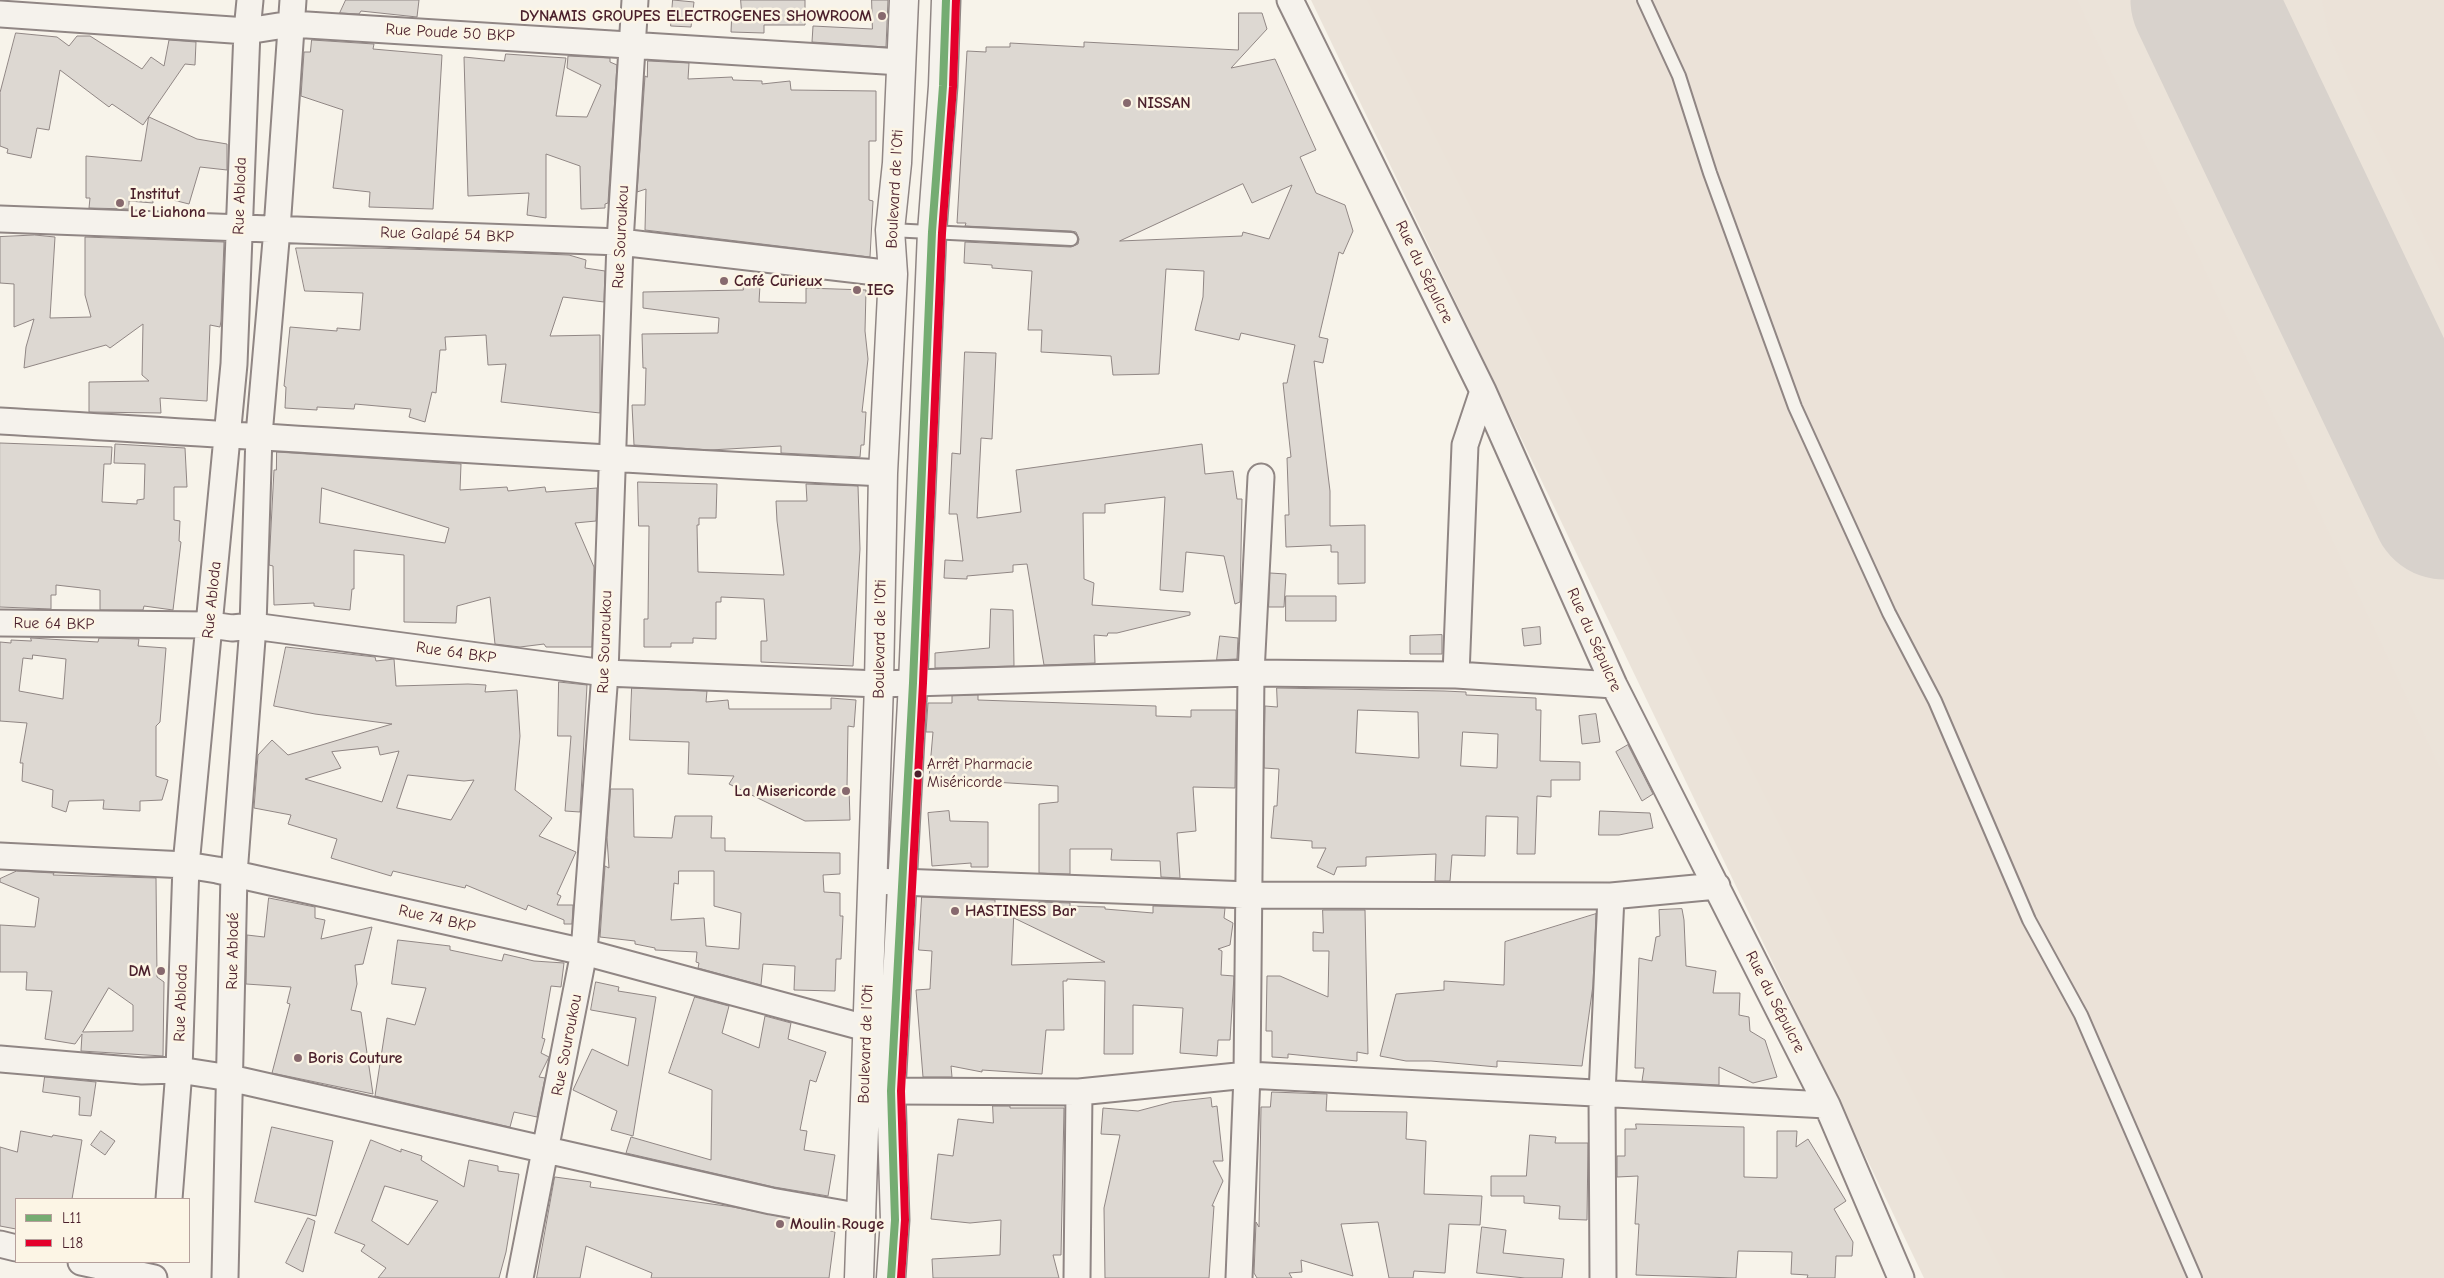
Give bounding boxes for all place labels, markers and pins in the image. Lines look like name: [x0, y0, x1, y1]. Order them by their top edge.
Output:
place label: DYNAMIS GROUPES ELECTROGENES SHOWROOM: [520, 6, 872, 26]
marker: DYNAMIS GROUPES ELECTROGENES SHOWROOM: [876, 10, 888, 22]
place label: NISSAN: [1137, 93, 1191, 113]
marker: NISSAN: [1121, 97, 1133, 109]
place label: Institut Le Liahona: [130, 184, 206, 222]
marker: Institut Le Liahona: [114, 197, 126, 209]
place label: Café Curieux: [734, 271, 822, 291]
marker: Café Curieux: [718, 275, 730, 287]
place label: IEG: [867, 280, 894, 300]
marker: IEG: [851, 284, 863, 296]
place label: Arrêt Pharmacie Miséricorde: [927, 756, 1032, 791]
marker: Arrêt Pharmacie Miséricorde: [913, 769, 923, 779]
place label: La Misericorde: [734, 781, 836, 801]
marker: La Misericorde: [840, 785, 852, 797]
place label: HASTINESS Bar: [965, 901, 1076, 921]
marker: HASTINESS Bar: [949, 905, 961, 917]
place label: DM: [129, 961, 151, 981]
marker: DM: [155, 965, 167, 977]
place label: Boris Couture: [308, 1048, 402, 1068]
marker: Boris Couture: [292, 1052, 304, 1064]
place label: Moulin Rouge: [790, 1214, 884, 1234]
marker: Moulin Rouge: [774, 1218, 786, 1230]

